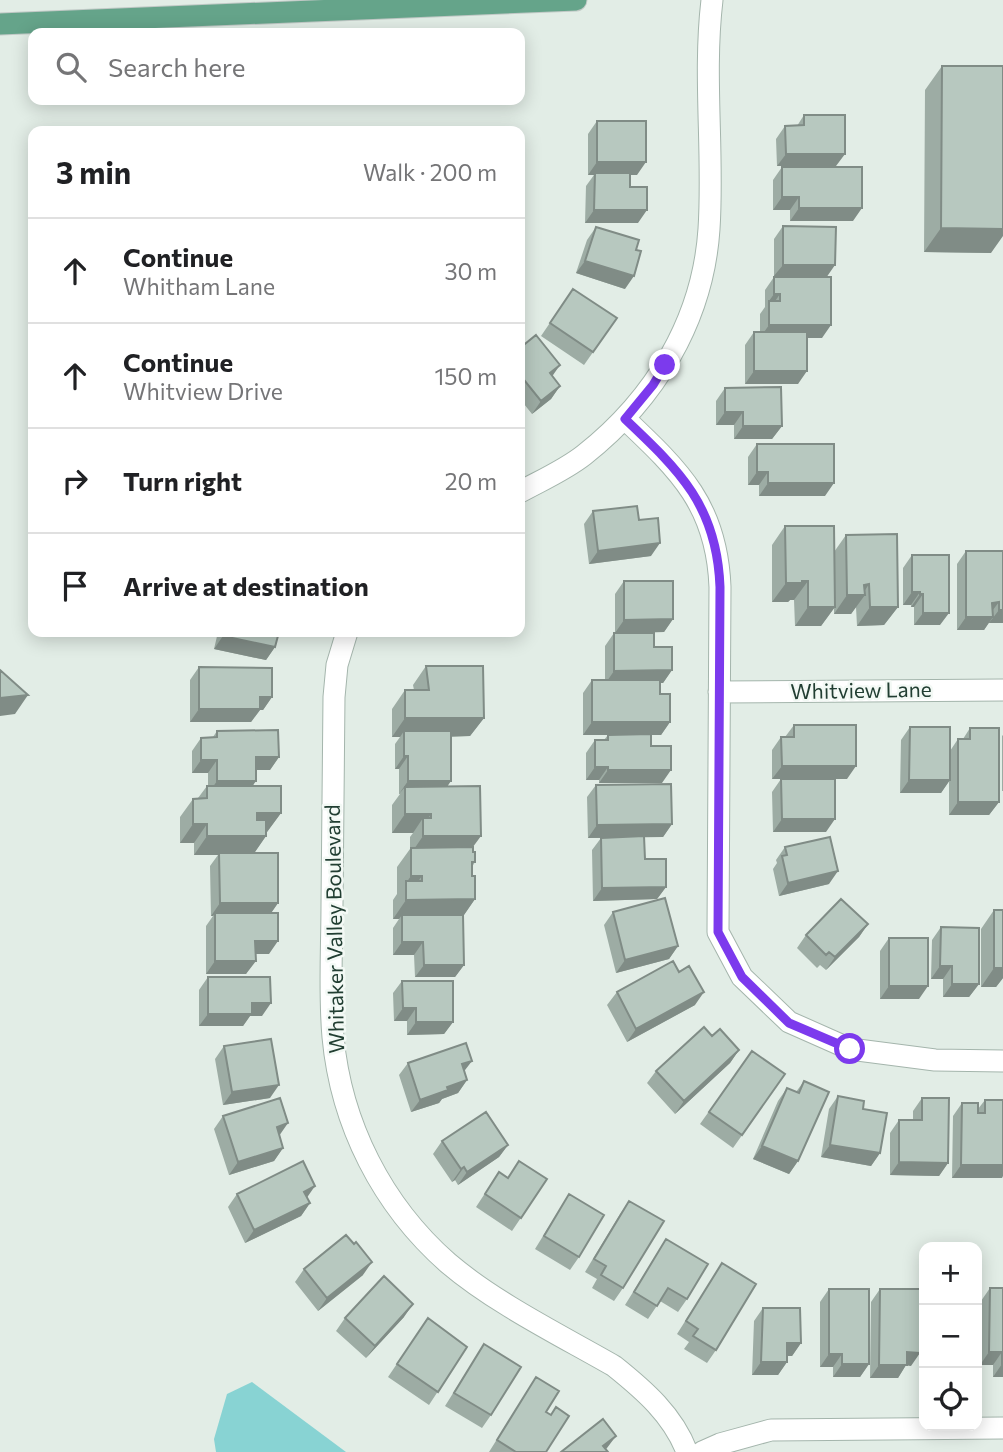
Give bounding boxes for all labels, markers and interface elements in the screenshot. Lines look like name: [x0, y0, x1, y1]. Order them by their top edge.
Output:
search box: [28, 28, 525, 105]
icon: search: [52, 48, 90, 86]
text: Search here: [108, 51, 246, 82]
text: 3 min: [56, 153, 131, 190]
text: Walk · 200 m: [363, 158, 497, 186]
text: Continue: [123, 241, 233, 272]
icon: ahead: [56, 252, 94, 290]
text: 30 m: [444, 257, 497, 285]
text: Whitham Lane: [123, 272, 275, 300]
text: Continue: [123, 346, 233, 377]
route end: [649, 349, 680, 380]
icon: ahead: [56, 357, 94, 395]
text: 150 m: [434, 362, 497, 390]
text: Whitview Drive: [123, 377, 283, 405]
icon: right: [56, 462, 94, 500]
text: Turn right: [123, 465, 242, 496]
text: 20 m: [445, 467, 497, 495]
icon: arrive: [56, 567, 94, 605]
text: Arrive at destination: [123, 570, 369, 601]
street label: Whitview Lane: [790, 676, 932, 703]
street label: Whitaker Valley Boulevard: [319, 804, 348, 1054]
route start: [834, 1033, 865, 1064]
map controls: [919, 1242, 982, 1431]
button: +: [919, 1242, 982, 1305]
button: −: [919, 1305, 982, 1368]
button: locate: [919, 1368, 982, 1431]

